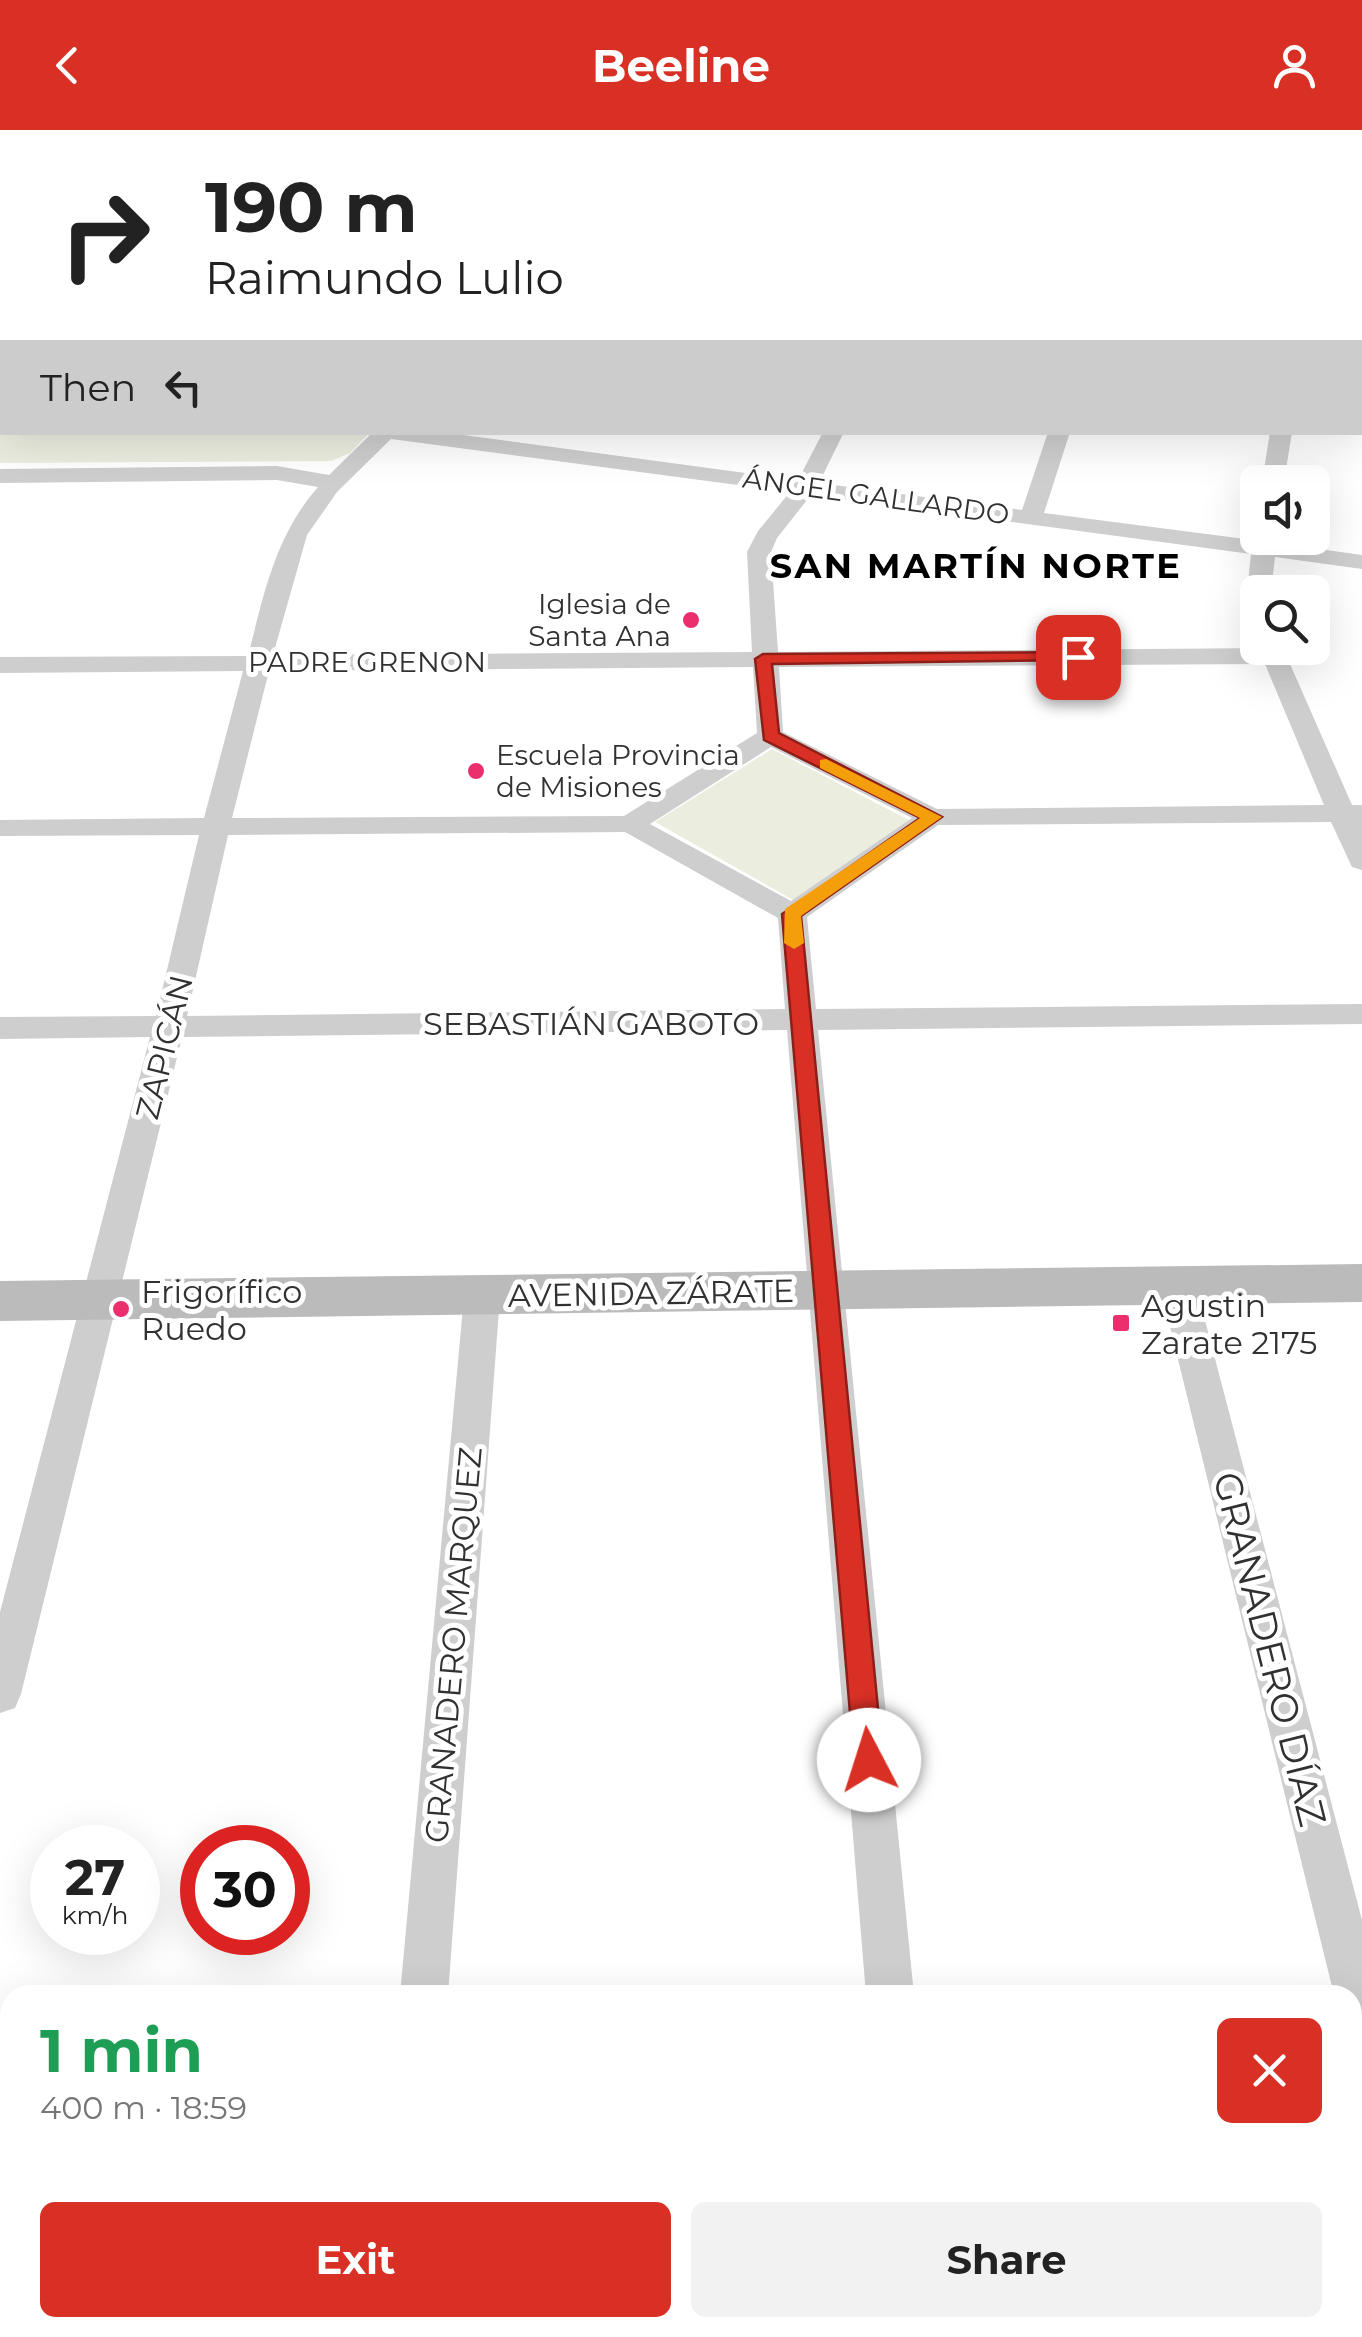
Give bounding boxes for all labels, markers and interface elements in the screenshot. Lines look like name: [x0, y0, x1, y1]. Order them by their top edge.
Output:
icon: back: [40, 38, 95, 93]
text: Beeline: [592, 38, 770, 93]
icon: person: [1267, 38, 1322, 93]
text: 190 m: [205, 164, 418, 250]
icon: right: [40, 170, 170, 300]
text: Raimundo Lulio: [205, 250, 564, 305]
icon: left: [156, 360, 211, 415]
text: Then: [40, 364, 136, 411]
street label: ÁNGEL GALLARDO: [741, 460, 1011, 532]
map controls: [1240, 465, 1330, 665]
button: sound: [1240, 465, 1330, 555]
district label: SAN MARTÍN NORTE: [770, 544, 1182, 587]
button: search: [1240, 575, 1330, 665]
place label: Iglesia de Santa Ana: [528, 587, 671, 653]
marker: Iglesia de Santa Ana: [680, 609, 702, 631]
pin: [1036, 615, 1121, 700]
icon: arrive: [1051, 630, 1106, 685]
street label: PADRE GRENON: [248, 645, 486, 679]
place label: Escuela Provincia de Misiones: [496, 738, 740, 804]
marker: Escuela Provincia de Misiones: [465, 760, 487, 782]
street label: ZAPICÁN: [127, 971, 201, 1123]
street label: SEBASTIÁN GABOTO: [423, 1004, 759, 1043]
street label: AVENIDA ZÁRATE: [507, 1271, 795, 1315]
place label: Frigorífico Ruedo: [141, 1272, 302, 1348]
place label: Agustin Zarate 2175: [1141, 1286, 1317, 1362]
marker: Frigorífico Ruedo: [110, 1298, 132, 1320]
marker: Agustin Zarate 2175: [1110, 1312, 1132, 1334]
street label: GRANADERO MARQUEZ: [416, 1446, 490, 1844]
street label: GRANADERO DÍAZ: [1203, 1467, 1337, 1831]
position arrow: [817, 1708, 921, 1812]
speed limit sign: 30: [180, 1825, 310, 1955]
text: 27: [65, 1847, 125, 1908]
text: km/h: [62, 1900, 128, 1930]
text: 1 min: [40, 2014, 203, 2087]
button: close: [1217, 2018, 1322, 2123]
text: 400 m · 18:59: [40, 2088, 247, 2127]
button: Exit: [40, 2202, 671, 2317]
button: Share: [691, 2202, 1322, 2317]

